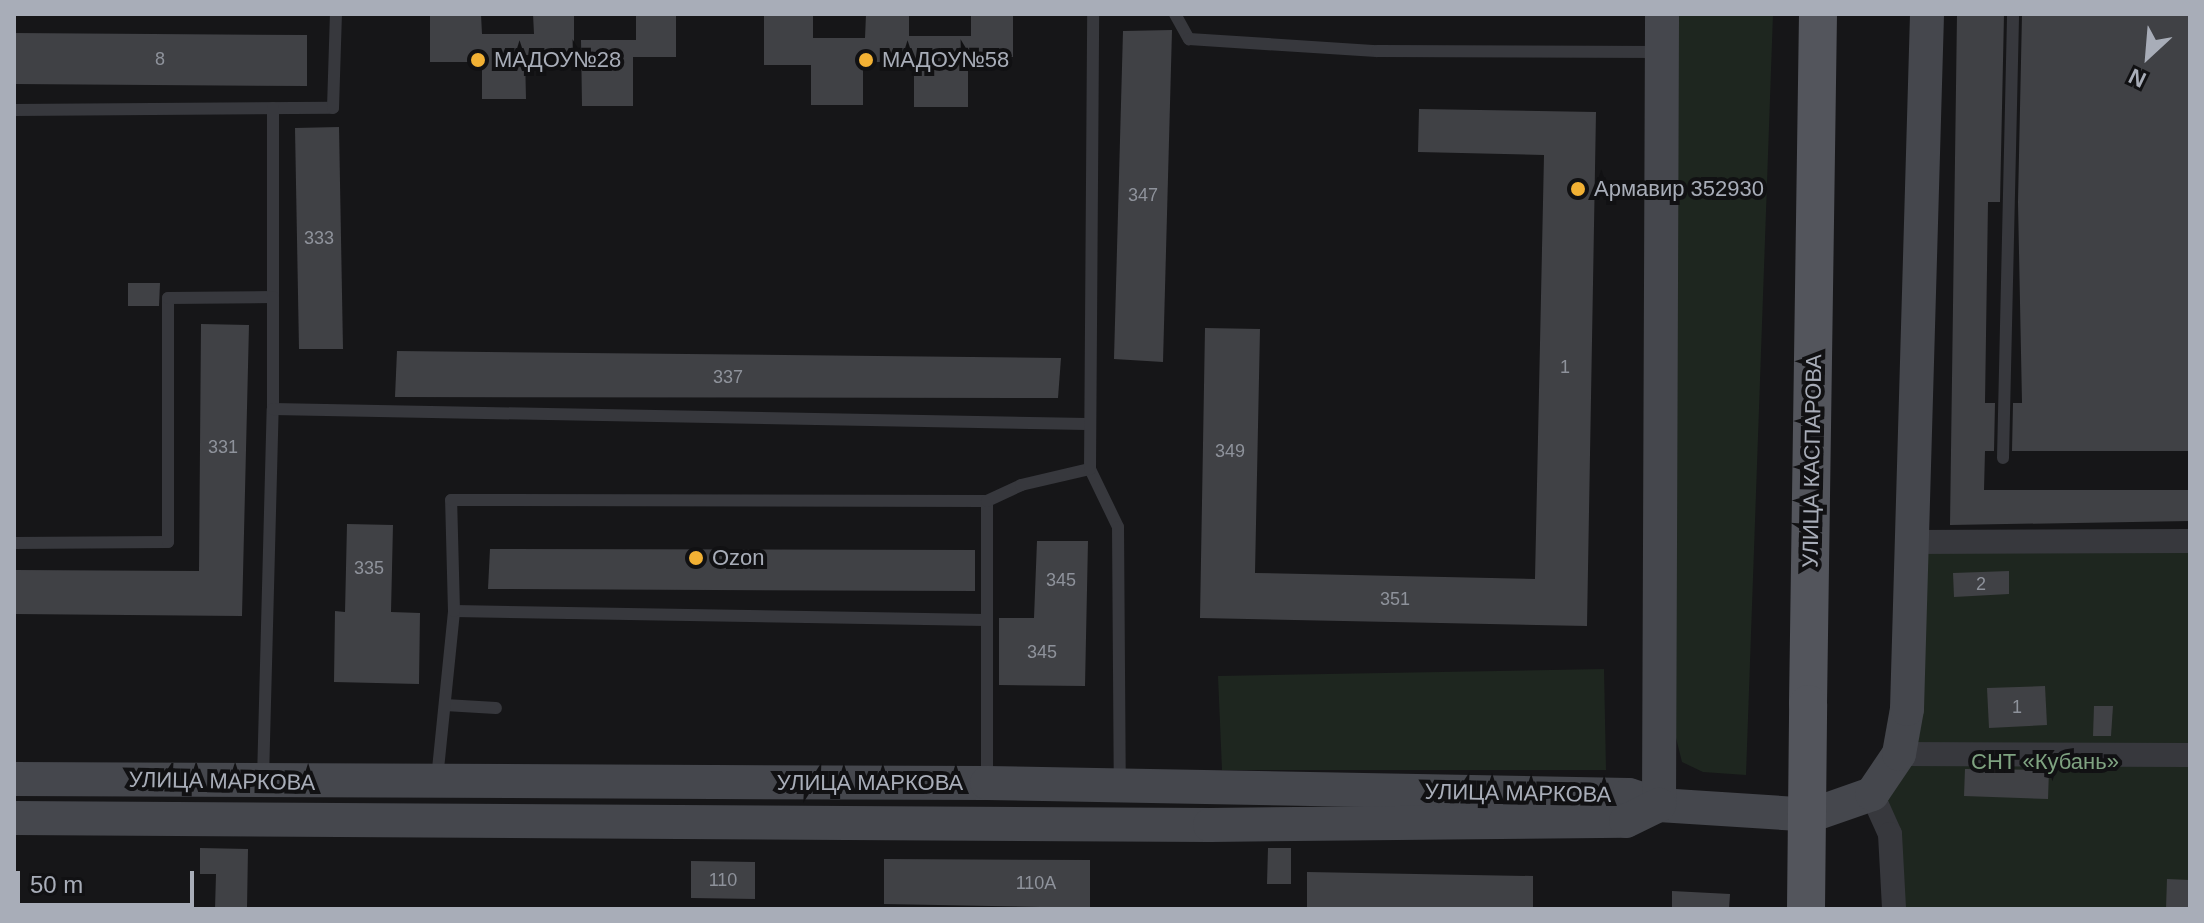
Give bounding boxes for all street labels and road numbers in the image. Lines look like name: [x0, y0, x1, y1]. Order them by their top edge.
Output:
street label: УЛИЦА КАСПАРОВА: [1797, 354, 1827, 568]
street label: УЛИЦА МАРКОВА: [129, 766, 315, 796]
street label: УЛИЦА МАРКОВА: [777, 770, 963, 796]
street label: УЛИЦА МАРКОВА: [1425, 778, 1611, 808]

